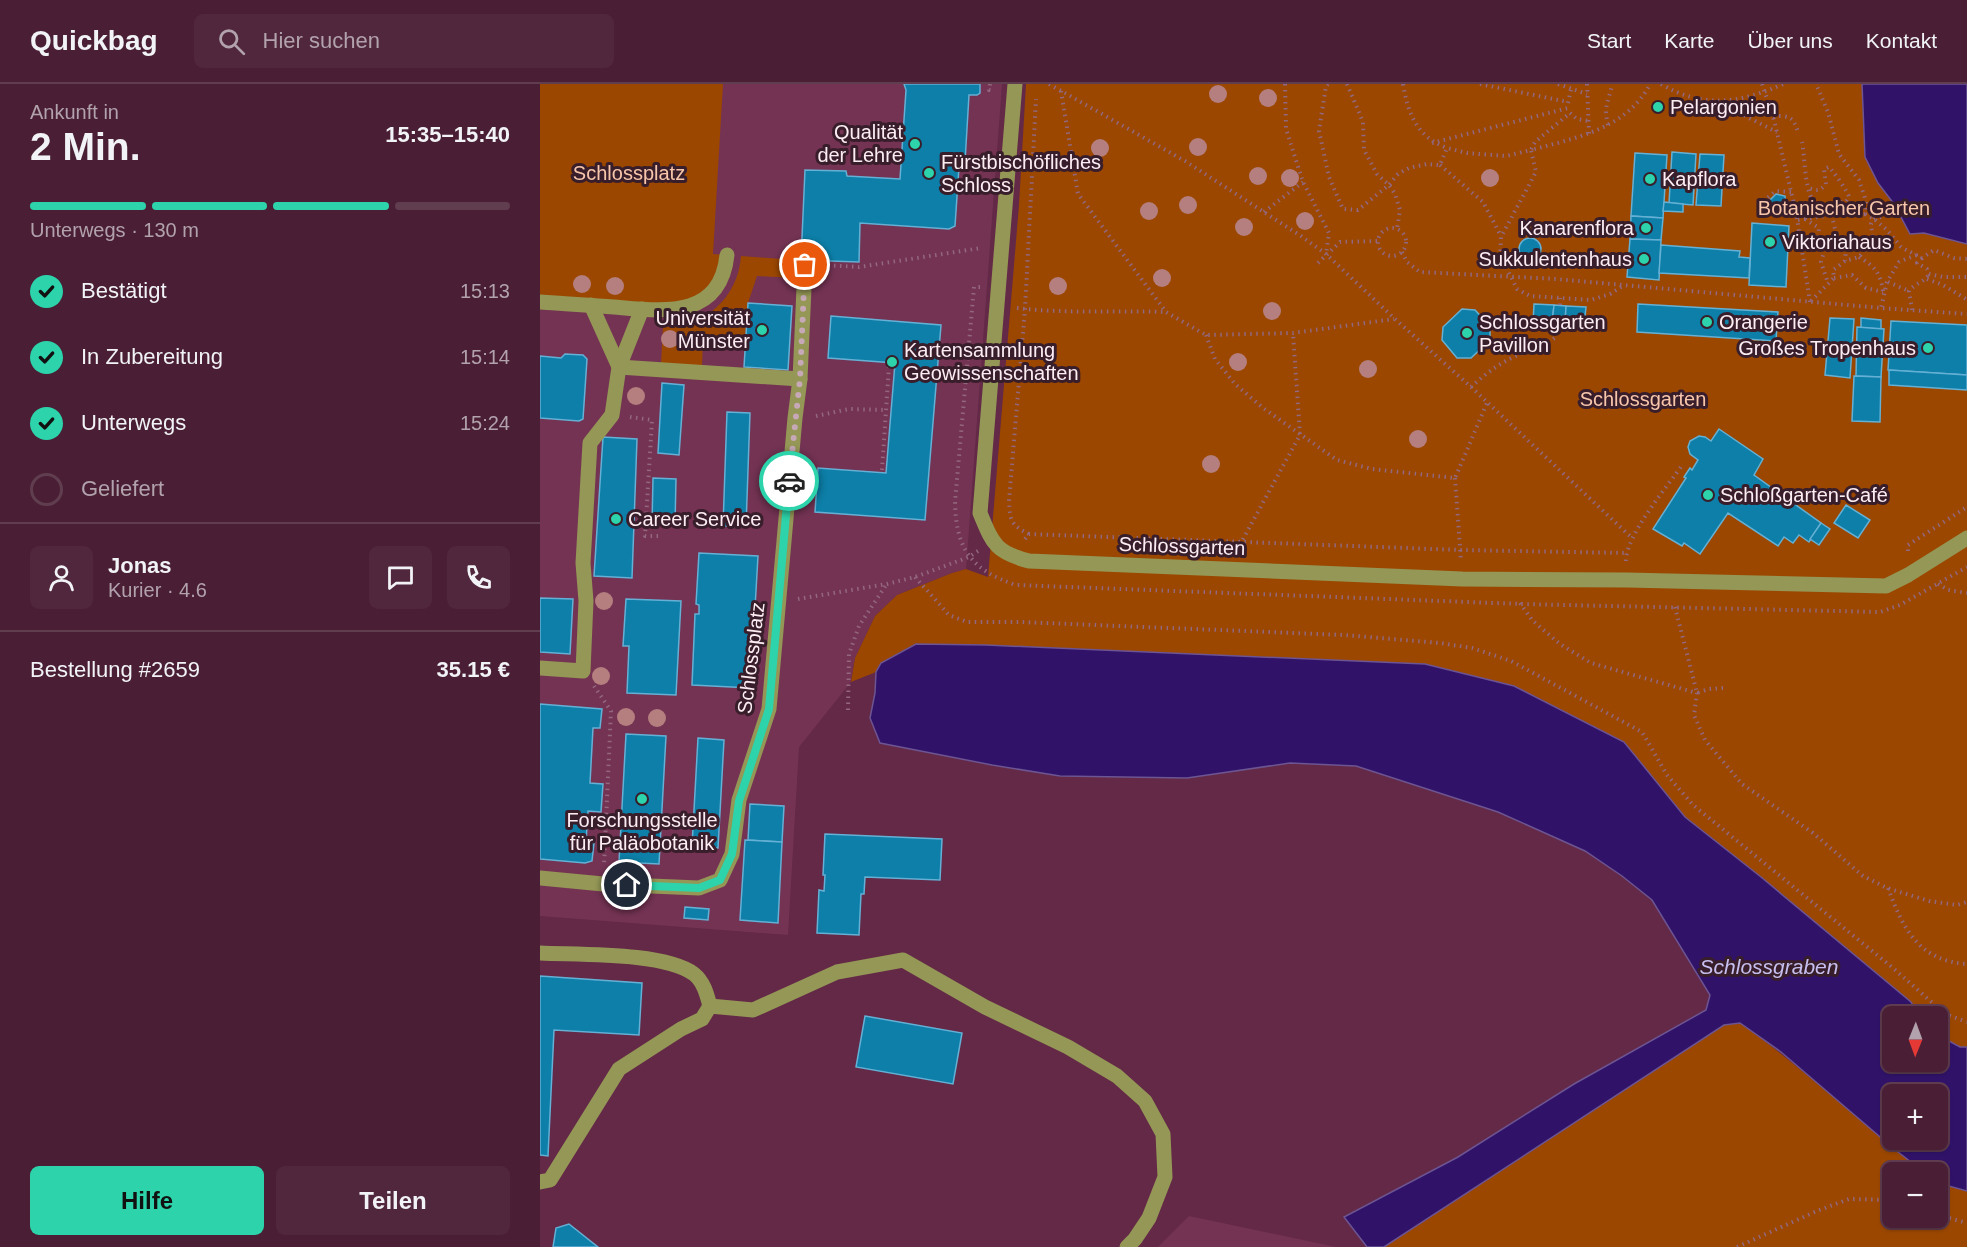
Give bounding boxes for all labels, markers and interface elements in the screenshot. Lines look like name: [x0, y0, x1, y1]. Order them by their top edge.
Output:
search box: [194, 14, 614, 68]
text: Quickbag: [30, 25, 158, 56]
icon: search: [215, 25, 248, 58]
text: Hier suchen: [263, 28, 380, 53]
text: Start: [1587, 29, 1631, 52]
text: Karte: [1664, 29, 1715, 52]
text: Über uns: [1748, 29, 1833, 52]
text: Kontakt: [1866, 29, 1937, 52]
place label: Pelargonien: [1670, 96, 1777, 118]
marker: Pelargonien: [1651, 100, 1665, 114]
text: Ankunft in: [30, 101, 119, 123]
place label: Qualität der Lehre: [817, 121, 903, 166]
text: 15:35–15:40: [385, 122, 510, 147]
text: 2 Min.: [30, 125, 141, 168]
marker: Qualität der Lehre: [908, 137, 922, 151]
place label: Fürstbischöfliches Schloss: [941, 151, 1101, 196]
park label: Schlossplatz: [573, 162, 685, 184]
marker: Fürstbischöfliches Schloss: [922, 166, 936, 180]
place label: Kapflora: [1662, 168, 1737, 190]
marker: Kapflora: [1643, 172, 1657, 186]
park label: Botanischer Garten: [1758, 197, 1930, 219]
place label: Kanarenflora: [1519, 217, 1635, 239]
text: Unterwegs · 130 m: [30, 219, 199, 241]
marker: Kanarenflora: [1639, 221, 1653, 235]
place label: Viktoriahaus: [1782, 231, 1892, 253]
marker: Viktoriahaus: [1763, 235, 1777, 249]
pin: [779, 239, 830, 290]
icon: bag: [788, 248, 821, 281]
place label: Sukkulentenhaus: [1479, 248, 1632, 270]
marker: Sukkulentenhaus: [1637, 252, 1651, 266]
icon: check: [30, 275, 63, 308]
text: Bestätigt: [81, 278, 167, 303]
text: 15:13: [460, 280, 510, 302]
place label: Universität Münster: [656, 307, 750, 352]
place label: Schlossgarten Pavillon: [1479, 311, 1606, 356]
place label: Orangerie: [1719, 311, 1808, 333]
marker: Orangerie: [1700, 315, 1714, 329]
marker: Universität Münster: [755, 323, 769, 337]
marker: Schlossgarten Pavillon: [1460, 326, 1474, 340]
place label: Großes Tropenhaus: [1738, 337, 1916, 359]
place label: Kartensammlung Geowissenschaften: [904, 339, 1079, 384]
icon: check: [30, 341, 63, 374]
marker: Großes Tropenhaus: [1921, 341, 1935, 355]
text: In Zubereitung: [81, 344, 223, 369]
text: 15:14: [460, 346, 510, 368]
marker: Kartensammlung Geowissenschaften: [885, 355, 899, 369]
park label: Schlossgarten: [1580, 388, 1706, 410]
icon: check: [30, 407, 63, 440]
text: Unterwegs: [81, 410, 186, 435]
text: 15:24: [460, 412, 510, 434]
courier: [759, 451, 819, 511]
icon: car: [773, 465, 806, 498]
text: Geliefert: [81, 476, 164, 501]
place label: Schloßgarten-Café: [1720, 484, 1888, 506]
marker: Schloßgarten-Café: [1701, 488, 1715, 502]
place label: Career Service: [628, 508, 761, 530]
marker: Career Service: [609, 512, 623, 526]
street label: Schlossgarten: [1118, 533, 1246, 559]
button: person: [30, 546, 93, 609]
button: chat: [369, 546, 432, 609]
button: phone: [447, 546, 510, 609]
text: Jonas: [108, 553, 172, 578]
text: Kurier · 4.6: [108, 579, 207, 601]
street label: Schlossplatz: [733, 601, 769, 715]
text: Bestellung #2659: [30, 657, 200, 682]
text: 35.15 €: [437, 657, 510, 682]
marker: Forschungsstelle für Paläobotanik: [635, 792, 649, 806]
place label: Forschungsstelle für Paläobotanik: [566, 809, 718, 854]
pin: [601, 859, 652, 910]
icon: home: [610, 868, 643, 901]
water label: Schlossgraben: [1700, 955, 1838, 978]
north arrow: [1882, 1006, 1948, 1072]
map controls: [1882, 1006, 1948, 1228]
button: +: [1882, 1084, 1948, 1150]
button: −: [1882, 1162, 1948, 1228]
button: Hilfe: [30, 1166, 264, 1235]
button: Teilen: [276, 1166, 510, 1235]

